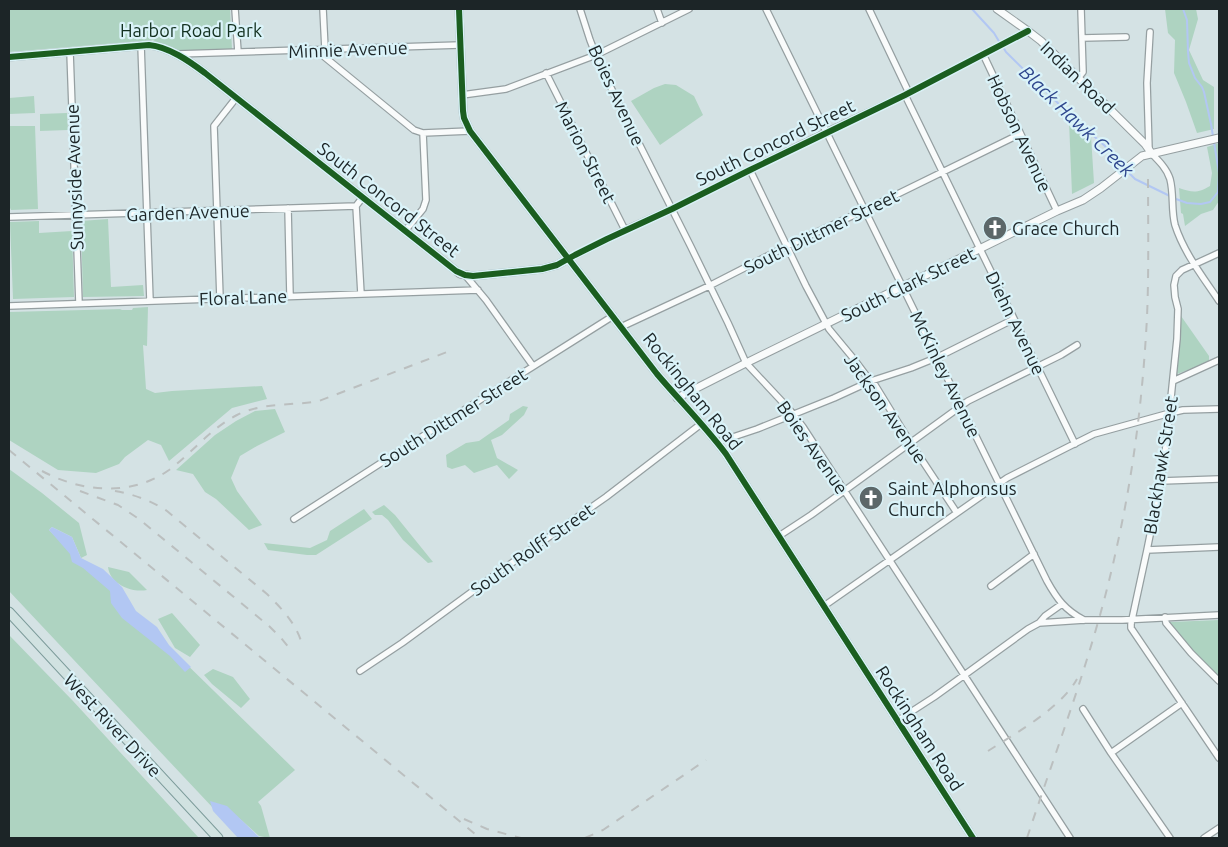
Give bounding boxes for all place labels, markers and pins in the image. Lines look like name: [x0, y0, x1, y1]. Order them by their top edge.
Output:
church icon: Grace Church: [982, 215, 1008, 241]
place label: Grace Church: [1012, 218, 1119, 238]
place label: Saint Alphonsus Church: [888, 478, 1017, 519]
church icon: Saint Alphonsus Church: [858, 485, 884, 511]

